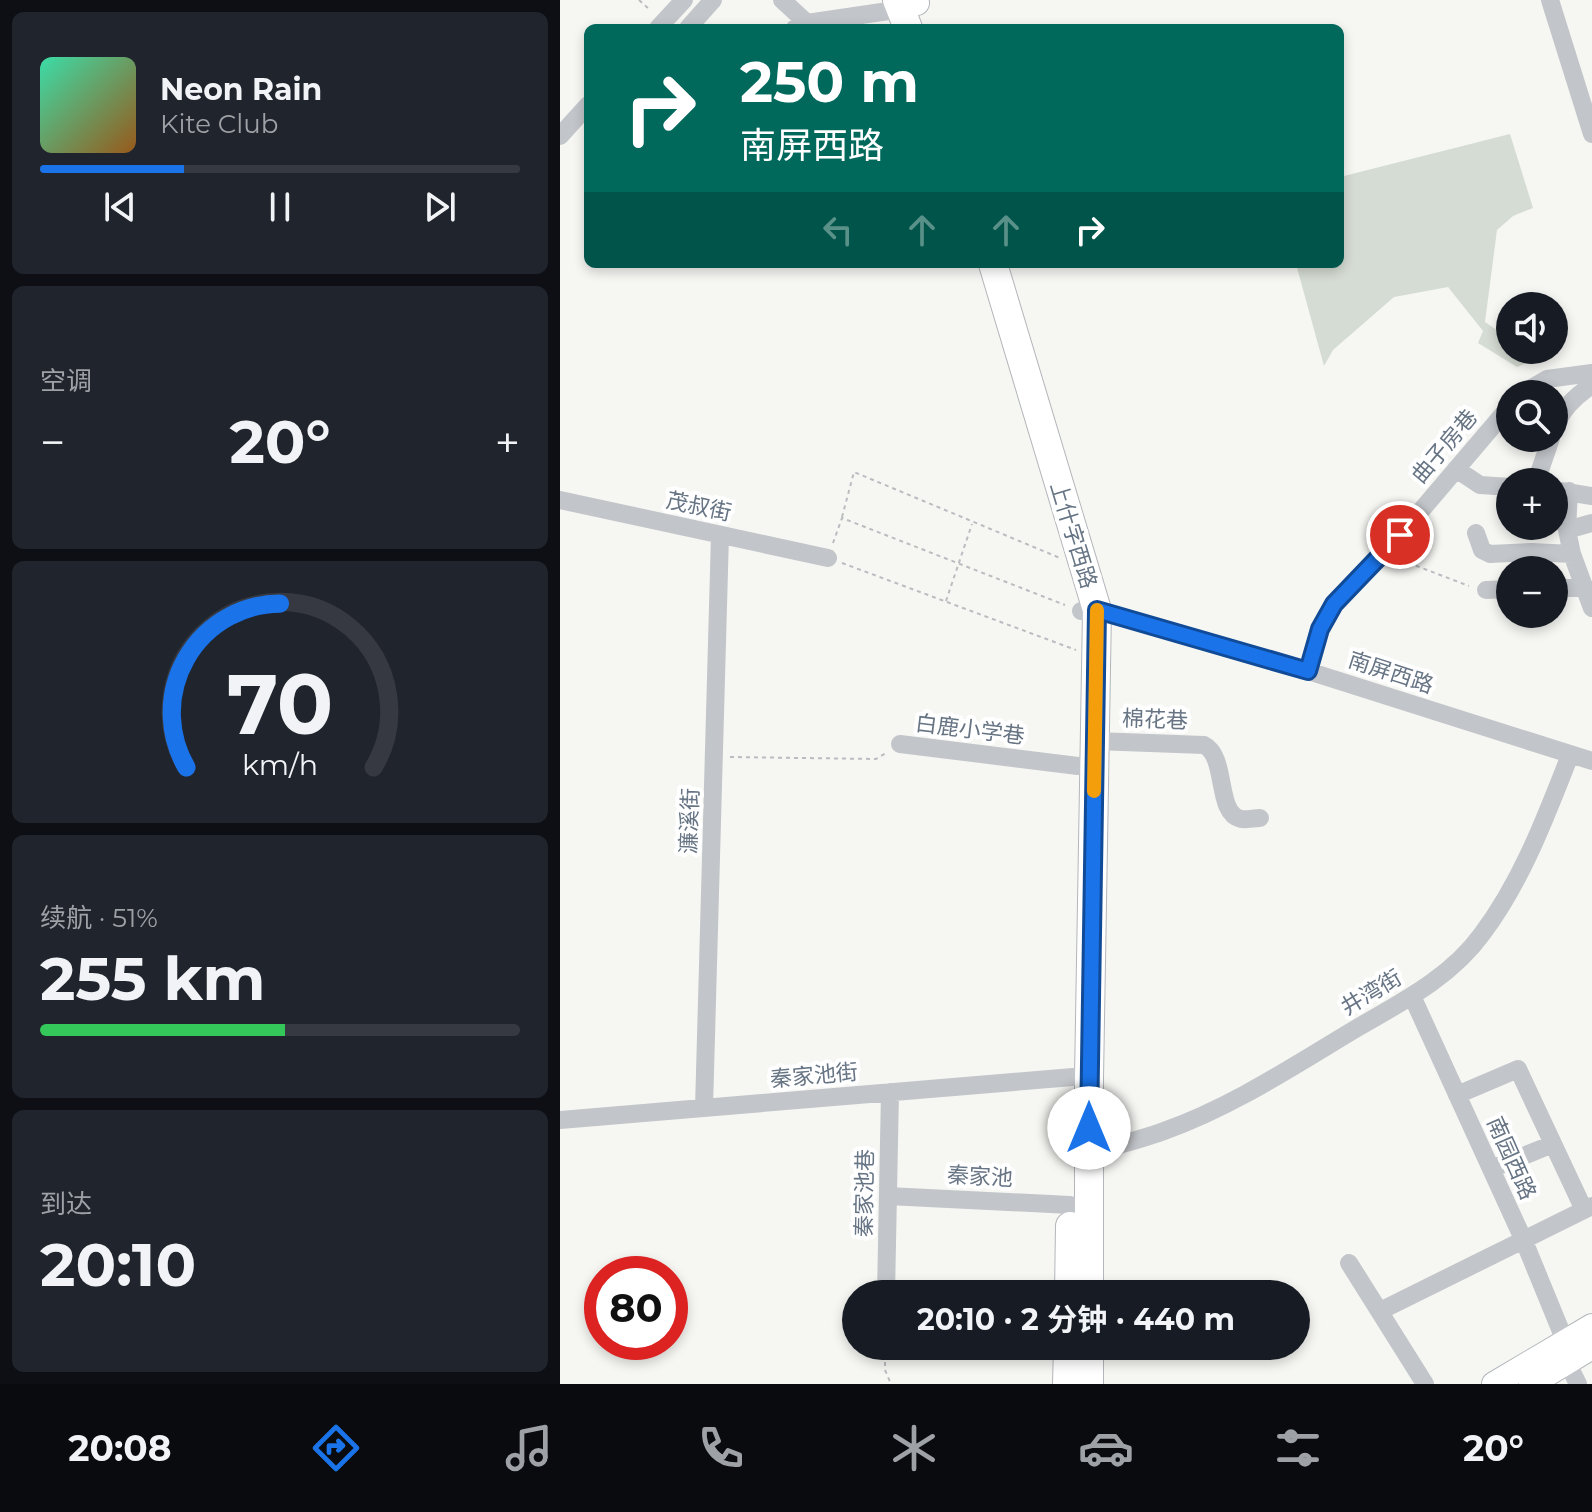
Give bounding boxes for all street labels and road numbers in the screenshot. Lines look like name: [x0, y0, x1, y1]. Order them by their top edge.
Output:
street label: 曲子房巷: [1406, 404, 1483, 489]
street label: 上什字西路: [1045, 479, 1103, 592]
street label: 茂叔街: [664, 486, 734, 527]
street label: 南屏西路: [1345, 646, 1437, 699]
street label: 棉花巷: [1122, 705, 1188, 734]
street label: 白鹿小学巷: [914, 709, 1026, 750]
street label: 濂溪街: [675, 788, 704, 854]
street label: 井湾街: [1336, 964, 1407, 1021]
street label: 秦家池街: [769, 1058, 859, 1093]
street label: 南园西路: [1481, 1113, 1542, 1204]
street label: 秦家池巷: [850, 1149, 879, 1237]
street label: 秦家池: [946, 1161, 1014, 1192]

